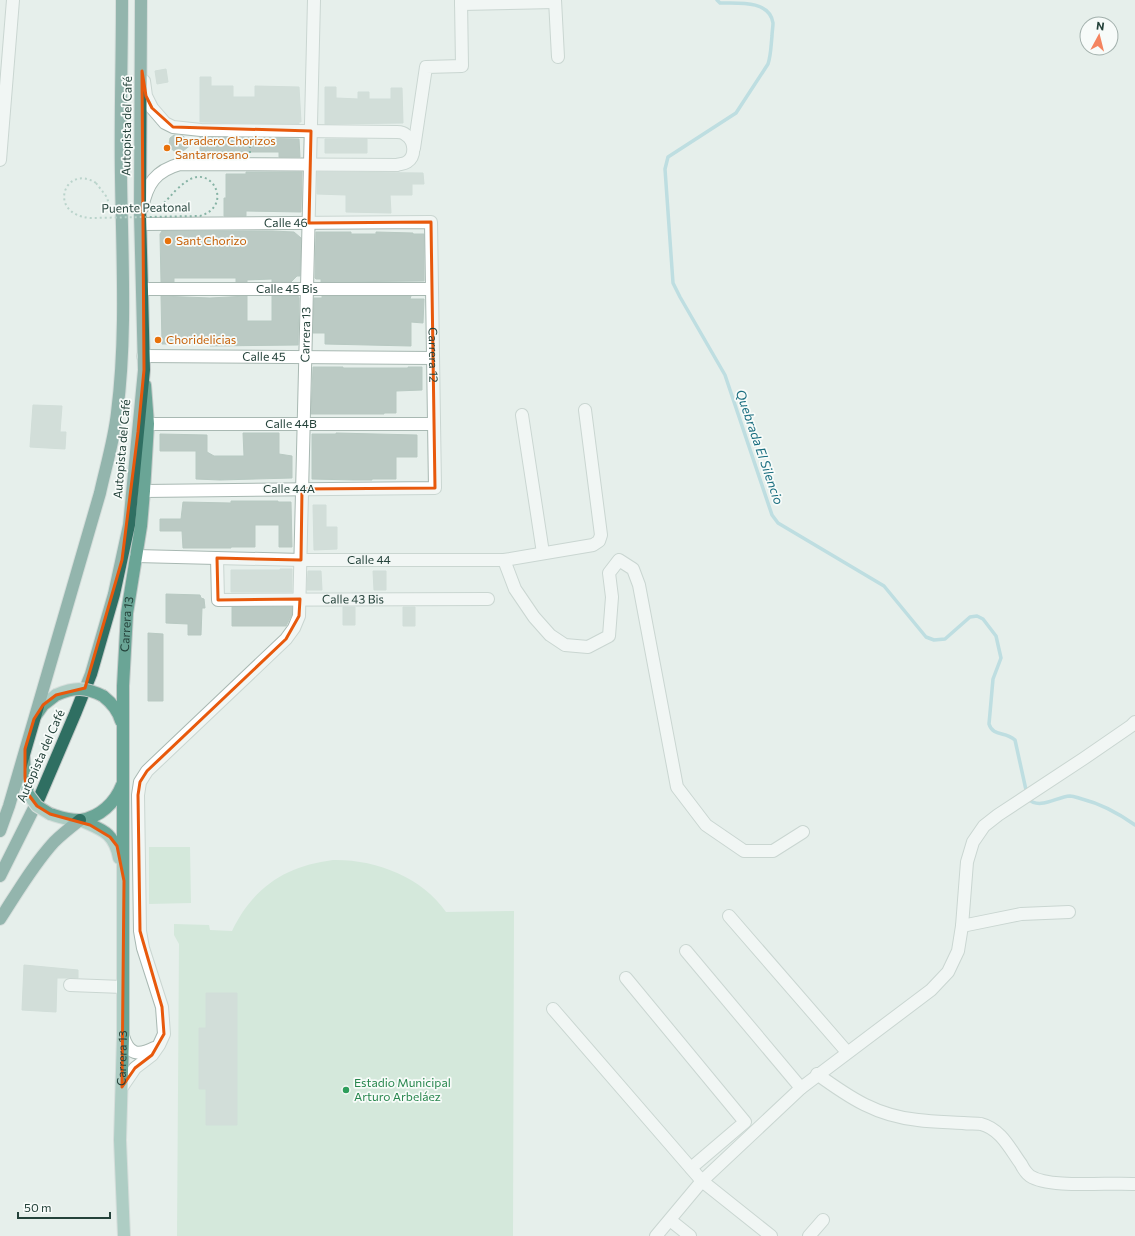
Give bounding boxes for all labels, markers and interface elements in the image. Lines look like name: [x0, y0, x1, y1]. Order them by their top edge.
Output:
north arrow: [1079, 16, 1119, 56]
text: N: [1095, 19, 1105, 33]
street label: Autopista del Café: [118, 76, 134, 176]
place label: Paradero Chorizos Santarrosano: [175, 133, 276, 161]
marker: Paradero Chorizos Santarrosano: [162, 143, 172, 153]
street label: Puente Peatonal: [101, 199, 191, 215]
street label: Calle 46: [264, 215, 308, 229]
place label: Sant Chorizo: [176, 233, 247, 247]
marker: Sant Chorizo: [163, 236, 173, 246]
street label: Calle 45 Bis: [256, 281, 318, 295]
street label: Carrera 13: [297, 307, 313, 363]
street label: Carrera 12: [427, 327, 441, 383]
place label: Choridelicias: [166, 332, 236, 346]
marker: Choridelicias: [153, 335, 163, 345]
street label: Calle 45: [242, 349, 286, 363]
water label: Quebrada El Silencio: [733, 387, 787, 507]
street label: Autopista del Café: [110, 399, 132, 499]
street label: Calle 44B: [265, 416, 317, 430]
street label: Calle 44A: [263, 481, 315, 495]
street label: Calle 44: [347, 552, 391, 566]
street label: Calle 43 Bis: [322, 591, 384, 606]
street label: Carrera 13: [117, 595, 136, 652]
street label: Autopista del Café: [13, 707, 67, 804]
street label: Carrera 13: [114, 1030, 129, 1086]
place label: Estadio Municipal Arturo Arbeláez: [354, 1075, 451, 1103]
marker: Estadio Municipal Arturo Arbeláez: [341, 1085, 351, 1095]
scale bar: [18, 1194, 110, 1220]
text: 50 m: [24, 1200, 52, 1214]

